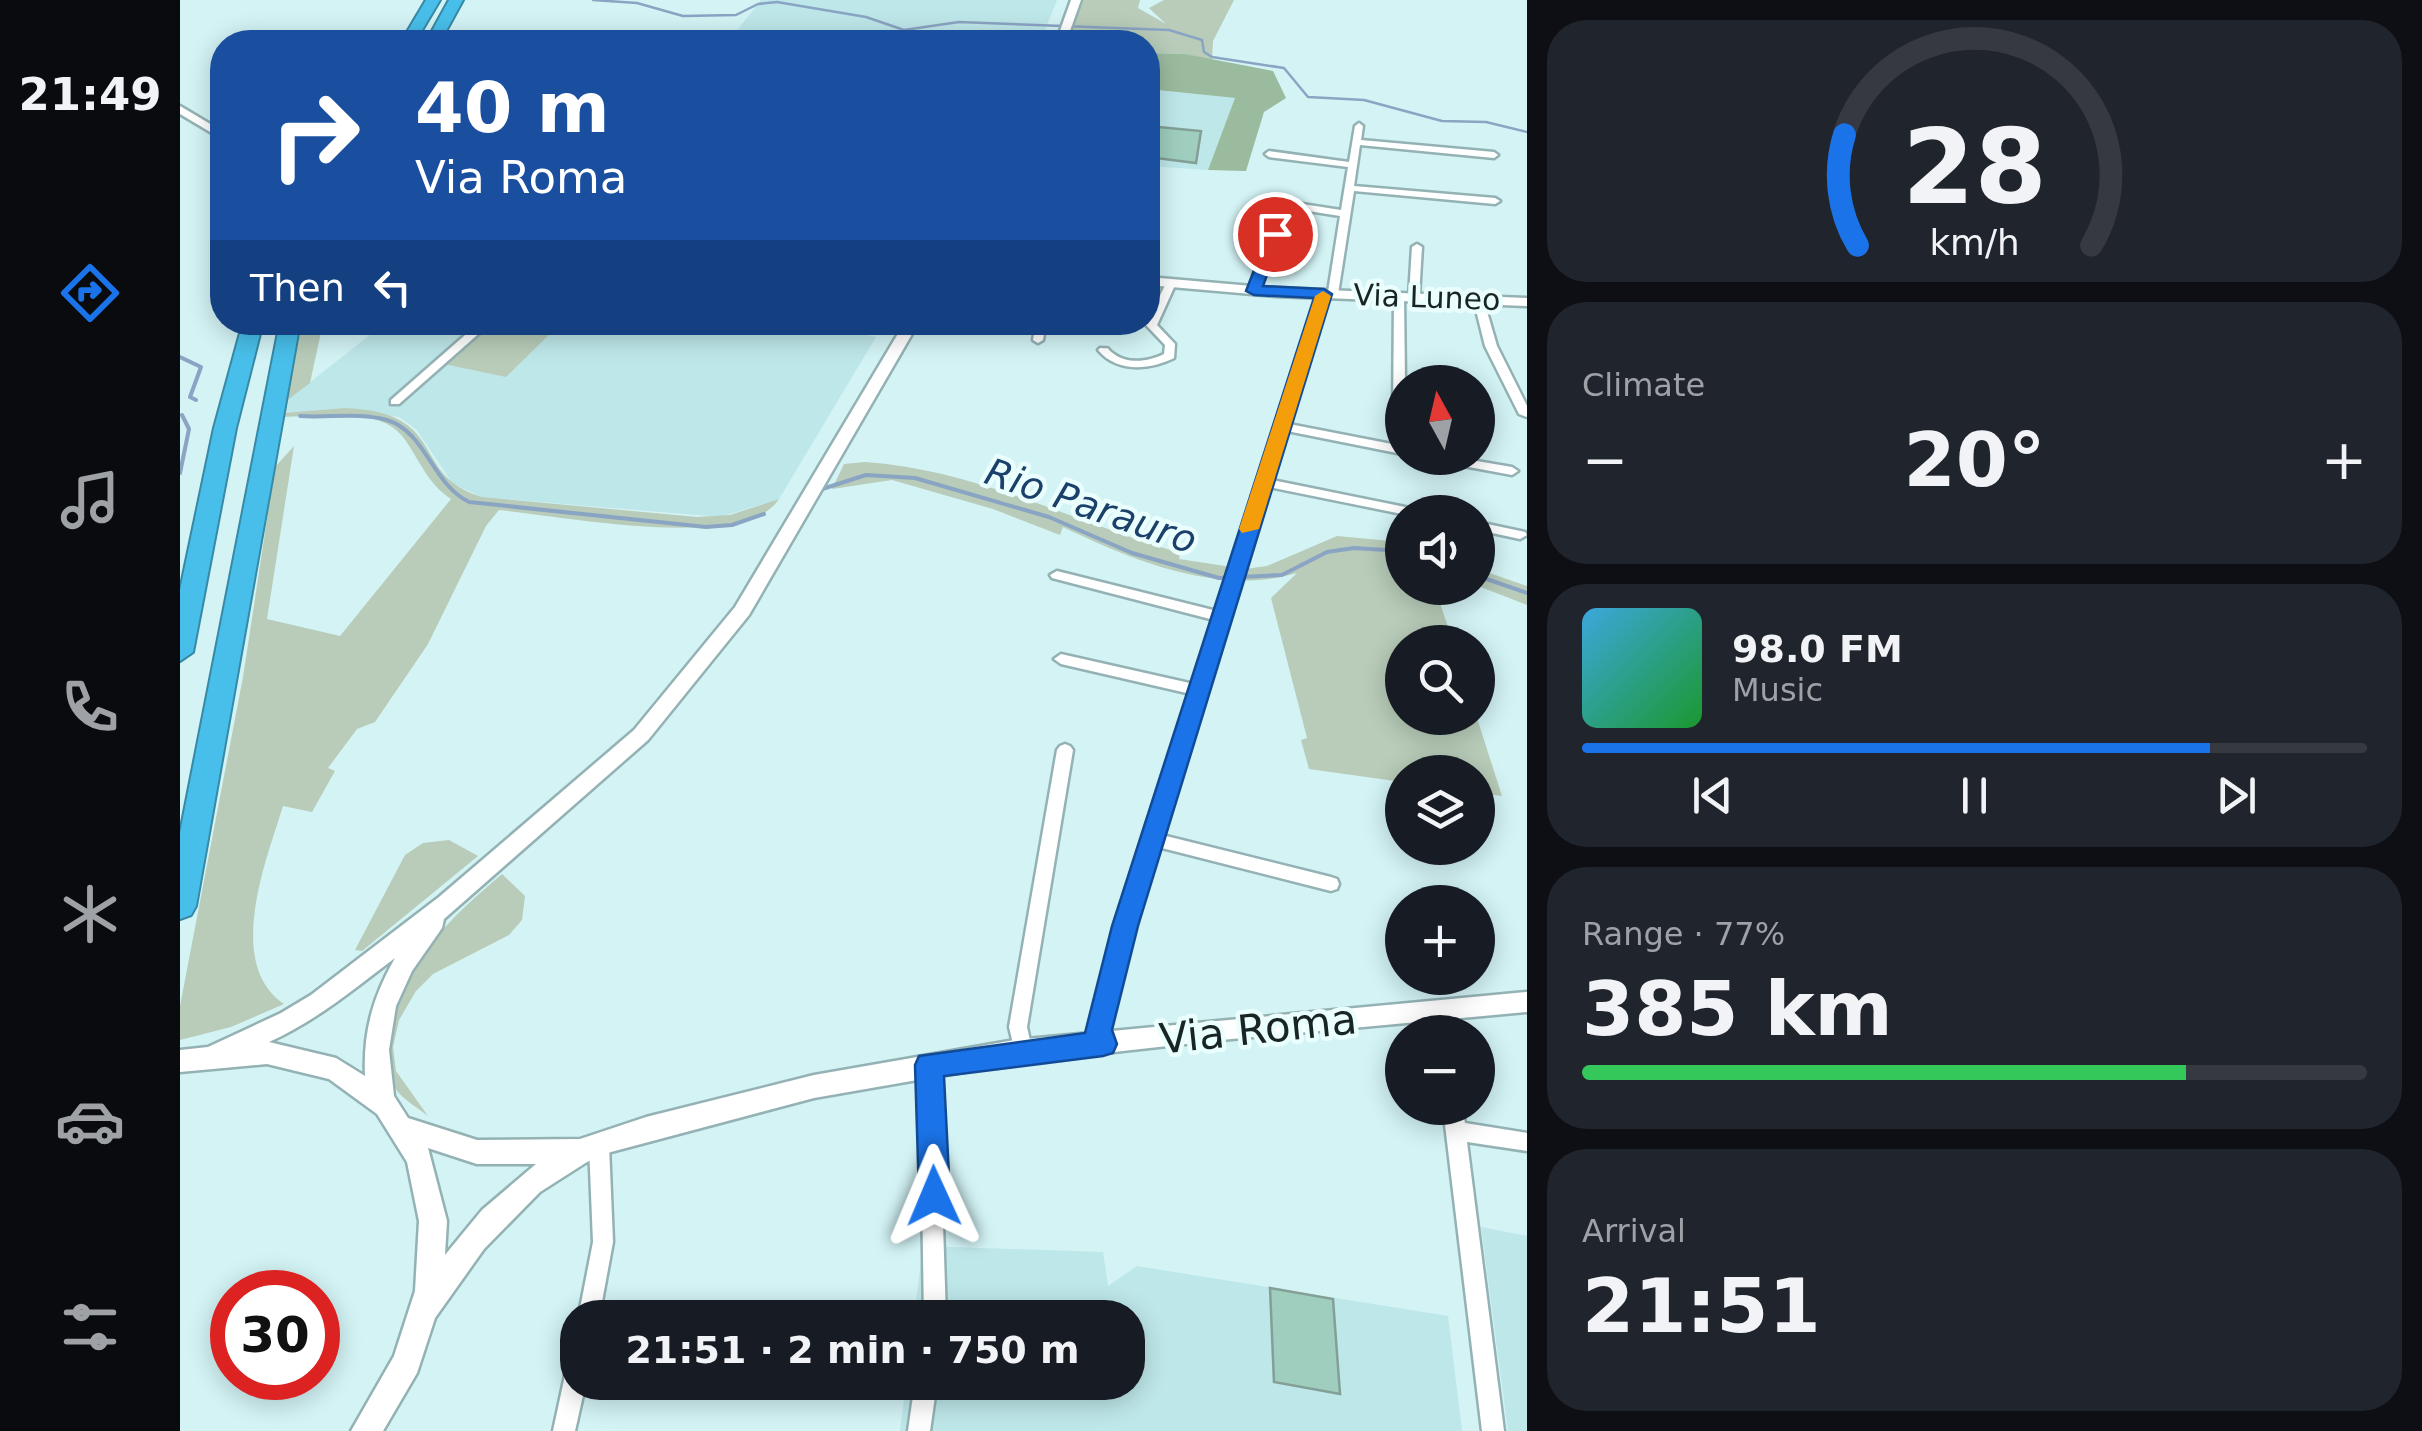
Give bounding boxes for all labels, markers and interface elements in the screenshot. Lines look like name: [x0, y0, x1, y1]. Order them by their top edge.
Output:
text: 40 m: [415, 67, 610, 149]
text: 21:49: [18, 68, 162, 121]
icon: right: [250, 70, 380, 200]
text: 28: [1902, 106, 2047, 228]
text: Via Roma: [415, 151, 627, 204]
pin: [1233, 192, 1318, 277]
icon: arrive: [1248, 207, 1303, 262]
text: km/h: [1929, 222, 2020, 263]
icon: directions: [55, 258, 125, 328]
icon: left: [365, 260, 420, 315]
text: Then: [250, 266, 345, 310]
street label: Via Luneo: [1353, 277, 1501, 317]
north arrow: [1385, 365, 1495, 475]
map controls: [1385, 365, 1495, 1125]
text: Climate: [1582, 366, 1705, 404]
text: 20°: [1904, 416, 2045, 504]
text: −: [1582, 428, 1628, 492]
text: +: [2321, 428, 2367, 492]
water label: Rio Parauro: [980, 449, 1202, 563]
icon: music: [55, 465, 125, 535]
button: sound: [1385, 495, 1495, 605]
button: search: [1385, 625, 1495, 735]
text: 98.0 FM: [1732, 627, 1903, 671]
text: Music: [1732, 671, 1823, 709]
icon: phone: [55, 672, 125, 742]
button: layers: [1385, 755, 1495, 865]
icon: previous: [1685, 768, 1740, 823]
icon: pause: [1947, 768, 2002, 823]
icon: next: [2209, 768, 2264, 823]
icon: climate: [55, 879, 125, 949]
button: +: [1385, 885, 1495, 995]
text: Range · 77%: [1582, 915, 1785, 953]
text: 385 km: [1582, 965, 1893, 1053]
street label: Via Roma: [1157, 994, 1359, 1064]
button: −: [1385, 1015, 1495, 1125]
icon: car: [55, 1086, 125, 1156]
position arrow: [882, 1144, 986, 1248]
text: Arrival: [1582, 1212, 1686, 1250]
text: 21:51: [1582, 1262, 1821, 1350]
speed limit sign: 30: [210, 1270, 340, 1400]
icon: filters: [55, 1292, 125, 1362]
text: 21:51 · 2 min · 750 m: [625, 1328, 1080, 1372]

